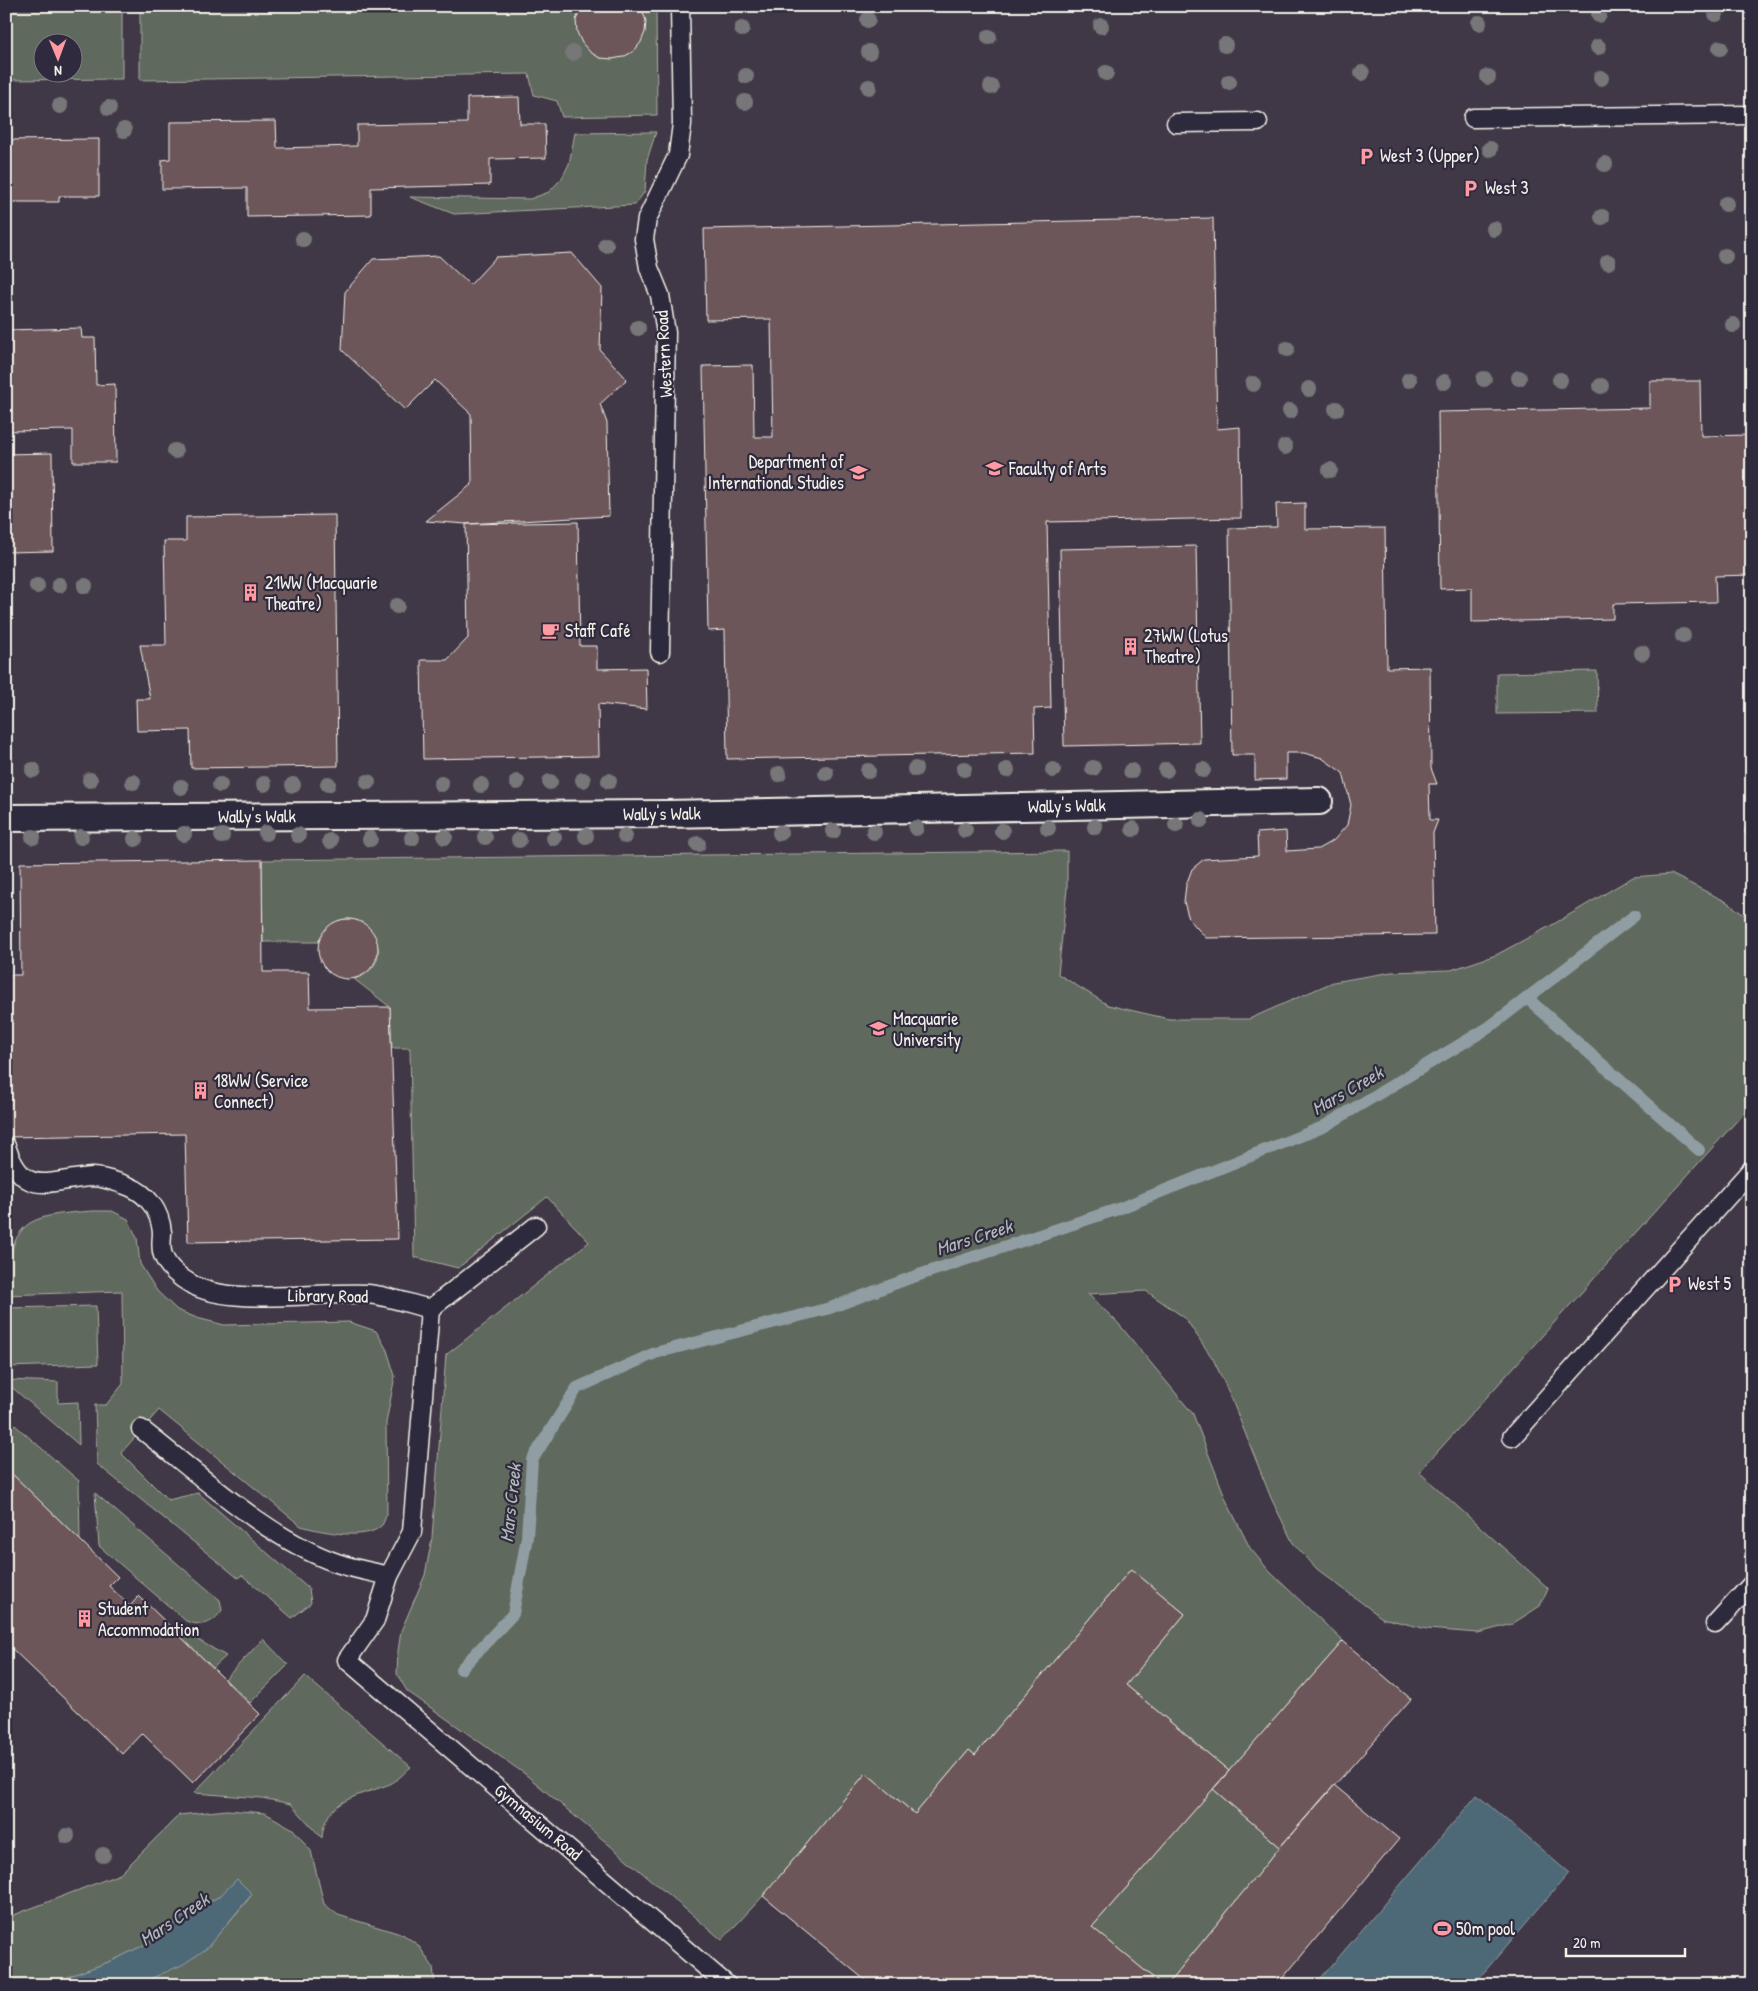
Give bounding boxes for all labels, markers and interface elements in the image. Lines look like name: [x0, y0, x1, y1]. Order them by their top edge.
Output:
north arrow: [32, 32, 82, 82]
text: N: [54, 62, 62, 81]
place label: West 3 (Upper): [1380, 143, 1480, 168]
parking icon: West 3 (Upper): [1356, 146, 1376, 166]
place label: West 3: [1485, 175, 1529, 200]
parking icon: West 3: [1461, 178, 1481, 198]
street label: Western Road: [649, 310, 678, 398]
place label: Department of International Studies: [708, 449, 845, 495]
place label: Faculty of Arts: [1008, 456, 1106, 481]
school or university icon: Faculty of Arts: [985, 459, 1005, 479]
school or university icon: Department of International Studies: [848, 462, 868, 482]
place label: 21WW (Macquarie Theatre): [265, 570, 378, 616]
building icon: 21WW (Macquarie Theatre): [241, 583, 261, 603]
place label: Staff Café: [565, 618, 631, 643]
cafe icon: Staff Café: [541, 621, 561, 641]
place label: 27WW (Lotus Theatre): [1144, 623, 1228, 669]
building icon: 27WW (Lotus Theatre): [1120, 636, 1140, 656]
street label: Wally's Walk: [1028, 792, 1107, 819]
street label: Wally's Walk: [623, 800, 702, 826]
street label: Wally's Walk: [218, 803, 297, 829]
place label: Macquarie University: [893, 1006, 962, 1052]
school or university icon: Macquarie University: [869, 1019, 889, 1039]
water label: Mars Creek: [1307, 1058, 1389, 1121]
place label: 18WW (Service Connect): [214, 1068, 308, 1114]
building icon: 18WW (Service Connect): [190, 1081, 210, 1101]
water label: Mars Creek: [933, 1212, 1017, 1261]
place label: West 5: [1688, 1271, 1732, 1296]
parking icon: West 5: [1664, 1274, 1684, 1294]
street label: Library Road: [288, 1282, 368, 1309]
water label: Mars Creek: [493, 1461, 527, 1543]
place label: Student Accommodation: [98, 1596, 199, 1642]
building icon: Student Accommodation: [74, 1609, 94, 1629]
street label: Gymnasium Road: [489, 1777, 588, 1866]
water label: Mars Creek: [134, 1885, 216, 1952]
place label: 50m pool: [1456, 1916, 1515, 1941]
sports icon: 50m pool: [1432, 1919, 1452, 1939]
scale bar: [1566, 1926, 1684, 1958]
text: 20 m: [1573, 1932, 1600, 1953]

